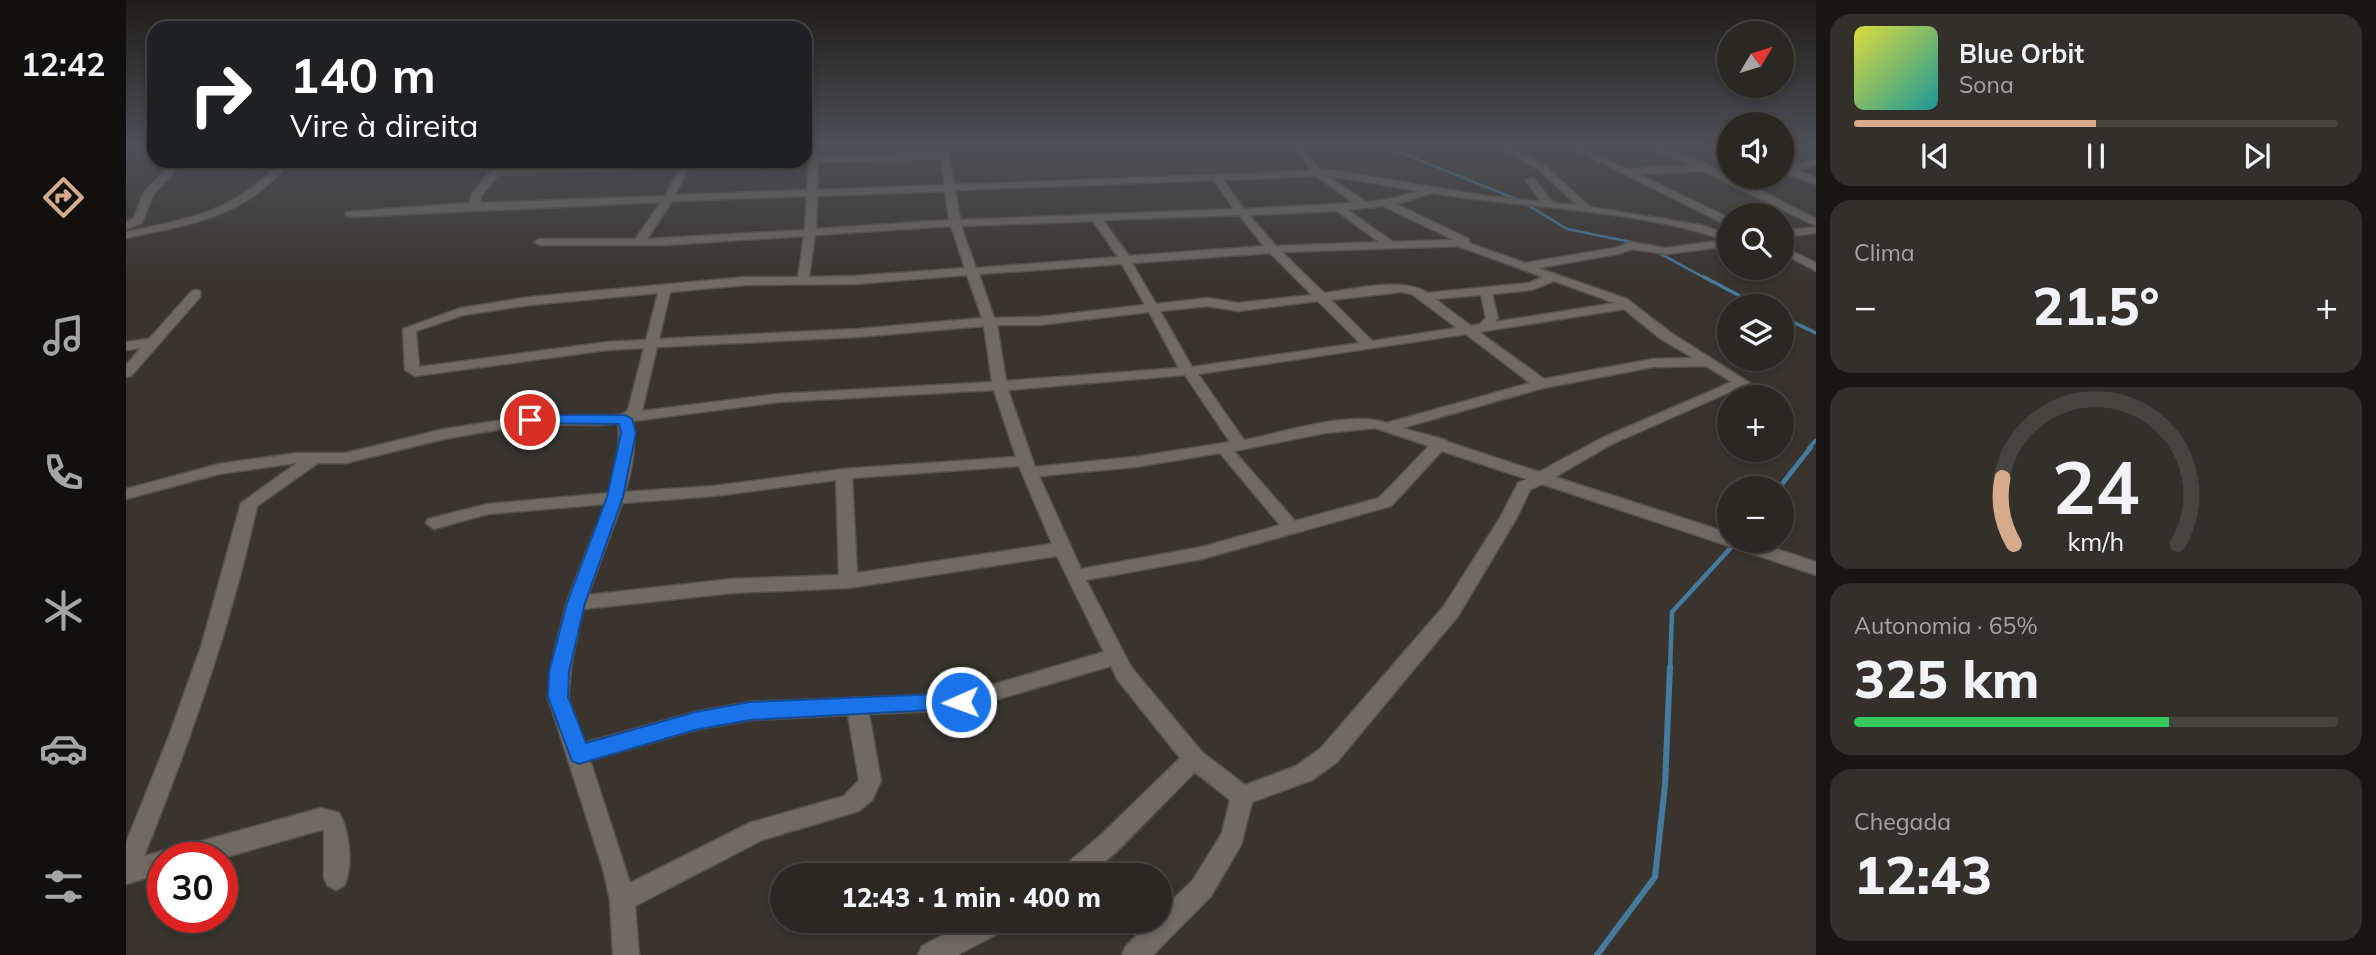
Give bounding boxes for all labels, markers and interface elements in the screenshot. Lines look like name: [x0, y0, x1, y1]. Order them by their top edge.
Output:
north arrow: [1717, 21, 1794, 98]
map controls: [1717, 21, 1794, 553]
text: Blue Orbit: [1959, 37, 2084, 70]
text: 12:42: [21, 44, 105, 84]
text: 140 m: [290, 44, 436, 105]
icon: right: [175, 49, 266, 140]
text: Sona: [1959, 70, 2014, 99]
text: Vire à direita: [290, 105, 478, 145]
button: sound: [1717, 112, 1794, 189]
icon: previous: [1916, 137, 1954, 175]
icon: pause: [2077, 137, 2115, 175]
icon: next: [2238, 137, 2276, 175]
icon: directions: [39, 173, 88, 222]
button: search: [1717, 203, 1794, 280]
text: Clima: [1854, 238, 1915, 267]
text: 21.5°: [2032, 273, 2160, 338]
text: −: [1854, 282, 1877, 330]
text: +: [2315, 282, 2338, 330]
button: layers: [1717, 294, 1794, 371]
icon: music: [39, 311, 88, 360]
button: +: [1717, 385, 1794, 462]
pin: [500, 390, 560, 450]
icon: arrive: [511, 401, 549, 439]
text: 24: [2052, 441, 2140, 532]
icon: phone: [39, 448, 88, 497]
button: −: [1717, 476, 1794, 553]
text: km/h: [2068, 525, 2124, 556]
icon: climate: [39, 586, 88, 635]
text: Autonomia · 65%: [1854, 611, 2038, 640]
text: 325 km: [1854, 646, 2039, 711]
position arrow: [924, 665, 998, 739]
icon: car: [39, 724, 88, 773]
text: Chegada: [1854, 807, 1951, 836]
speed limit sign: 30: [147, 842, 238, 933]
text: 12:43: [1854, 842, 1992, 907]
icon: filters: [39, 862, 88, 911]
text: 12:43 · 1 min · 400 m: [841, 881, 1101, 914]

